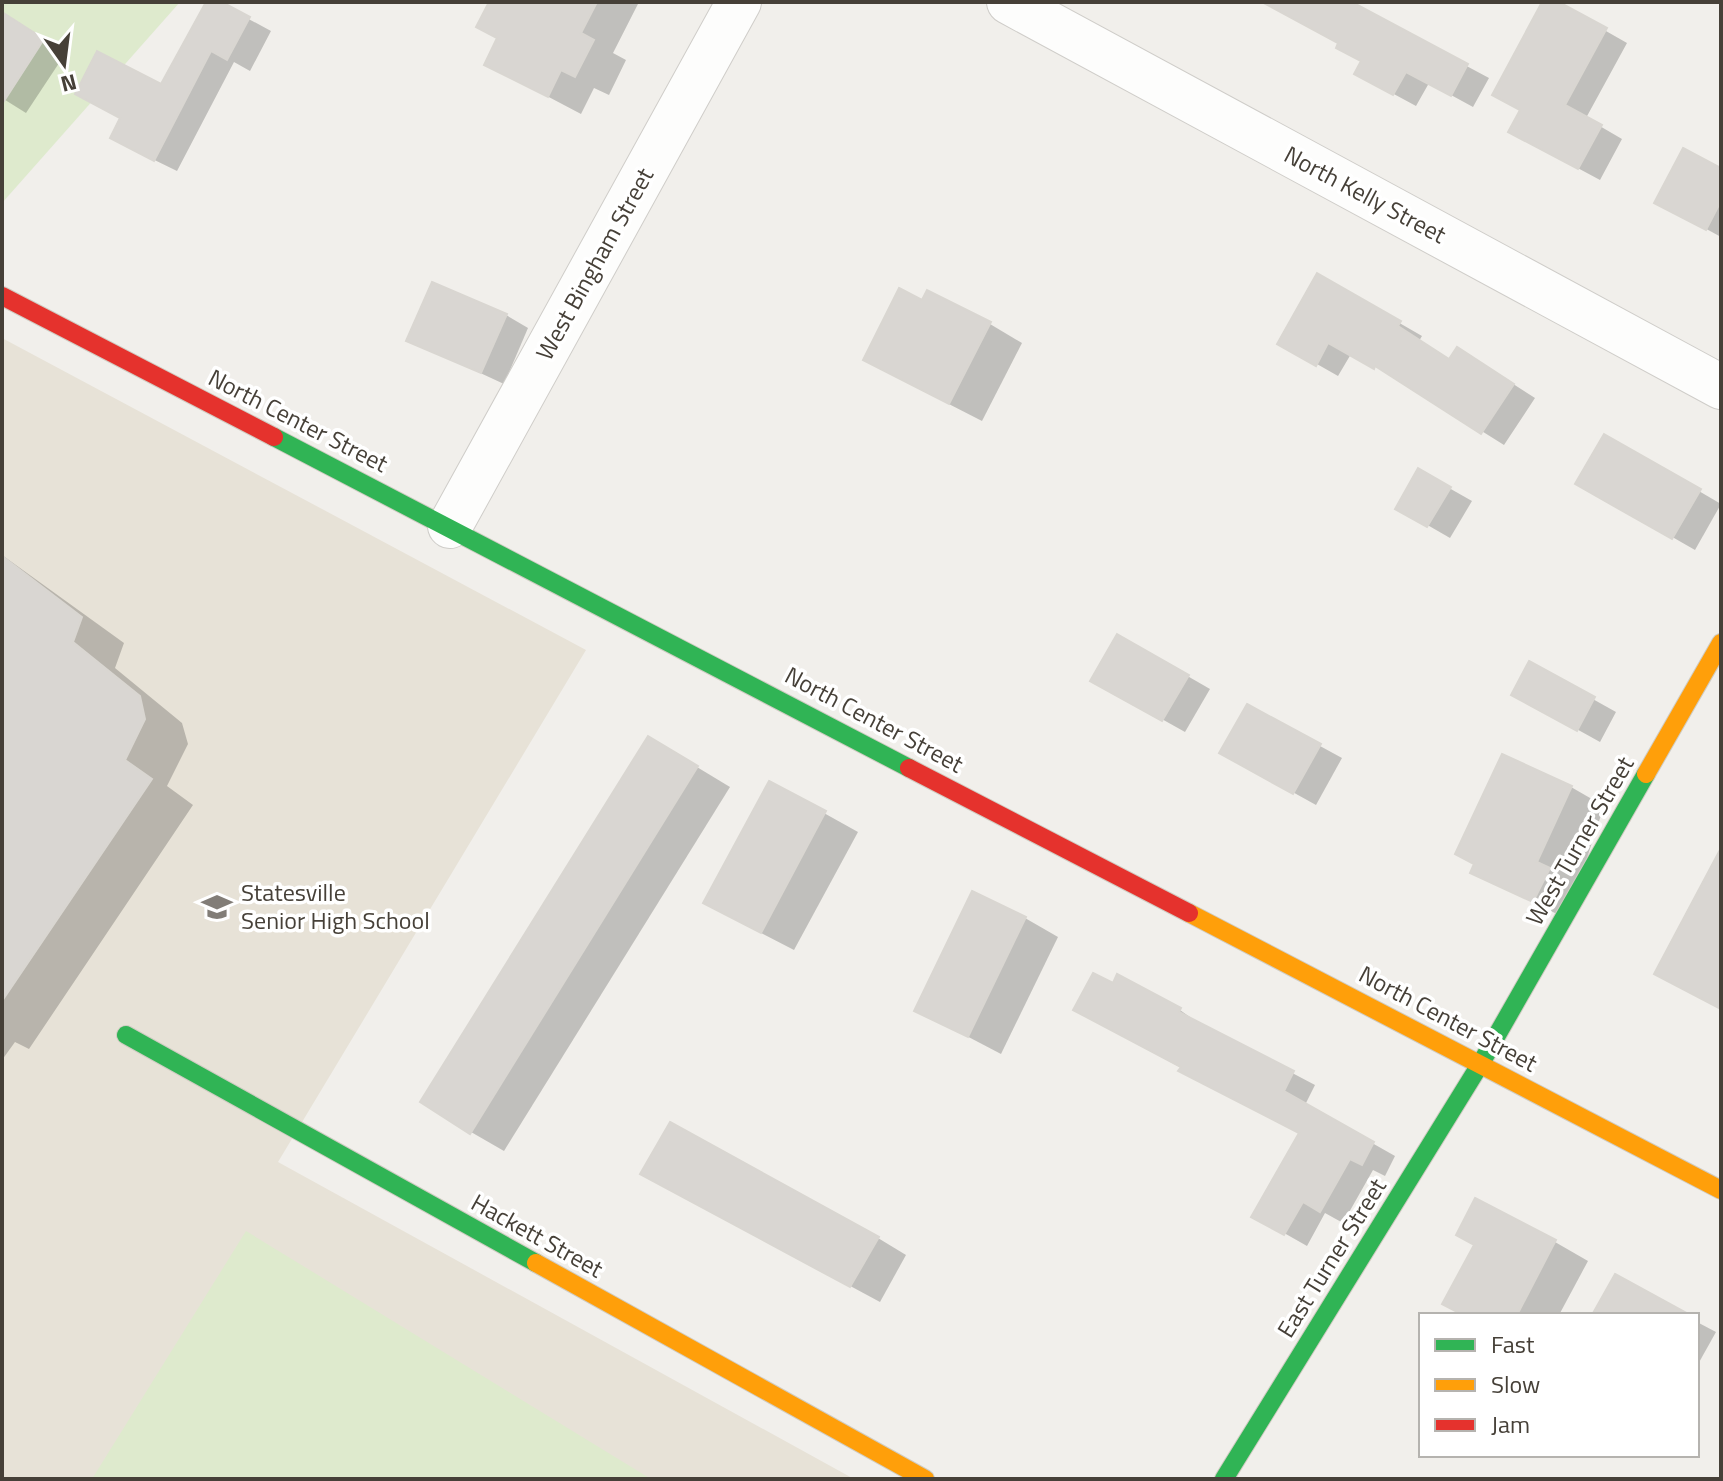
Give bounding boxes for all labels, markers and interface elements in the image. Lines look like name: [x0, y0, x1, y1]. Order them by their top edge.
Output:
north arrow: [24, 24, 104, 104]
text: N: [57, 65, 80, 102]
street label: North Kelly Street: [1278, 136, 1453, 252]
street label: West Bingham Street: [526, 160, 662, 366]
street label: North Center Street: [202, 359, 395, 481]
street label: North Center Street: [779, 657, 971, 782]
street label: West Turner Street: [1516, 749, 1642, 932]
place label: Statesville Senior High School: [241, 874, 430, 938]
school or university icon: Statesville Senior High School: [200, 890, 234, 924]
street label: North Center Street: [1353, 956, 1545, 1081]
street label: East Turner Street: [1268, 1170, 1395, 1344]
street label: Hackett Street: [465, 1184, 611, 1287]
legend: [1419, 1313, 1699, 1457]
text: Fast: [1491, 1326, 1535, 1362]
text: Slow: [1491, 1366, 1540, 1402]
text: Jam: [1491, 1406, 1530, 1442]

